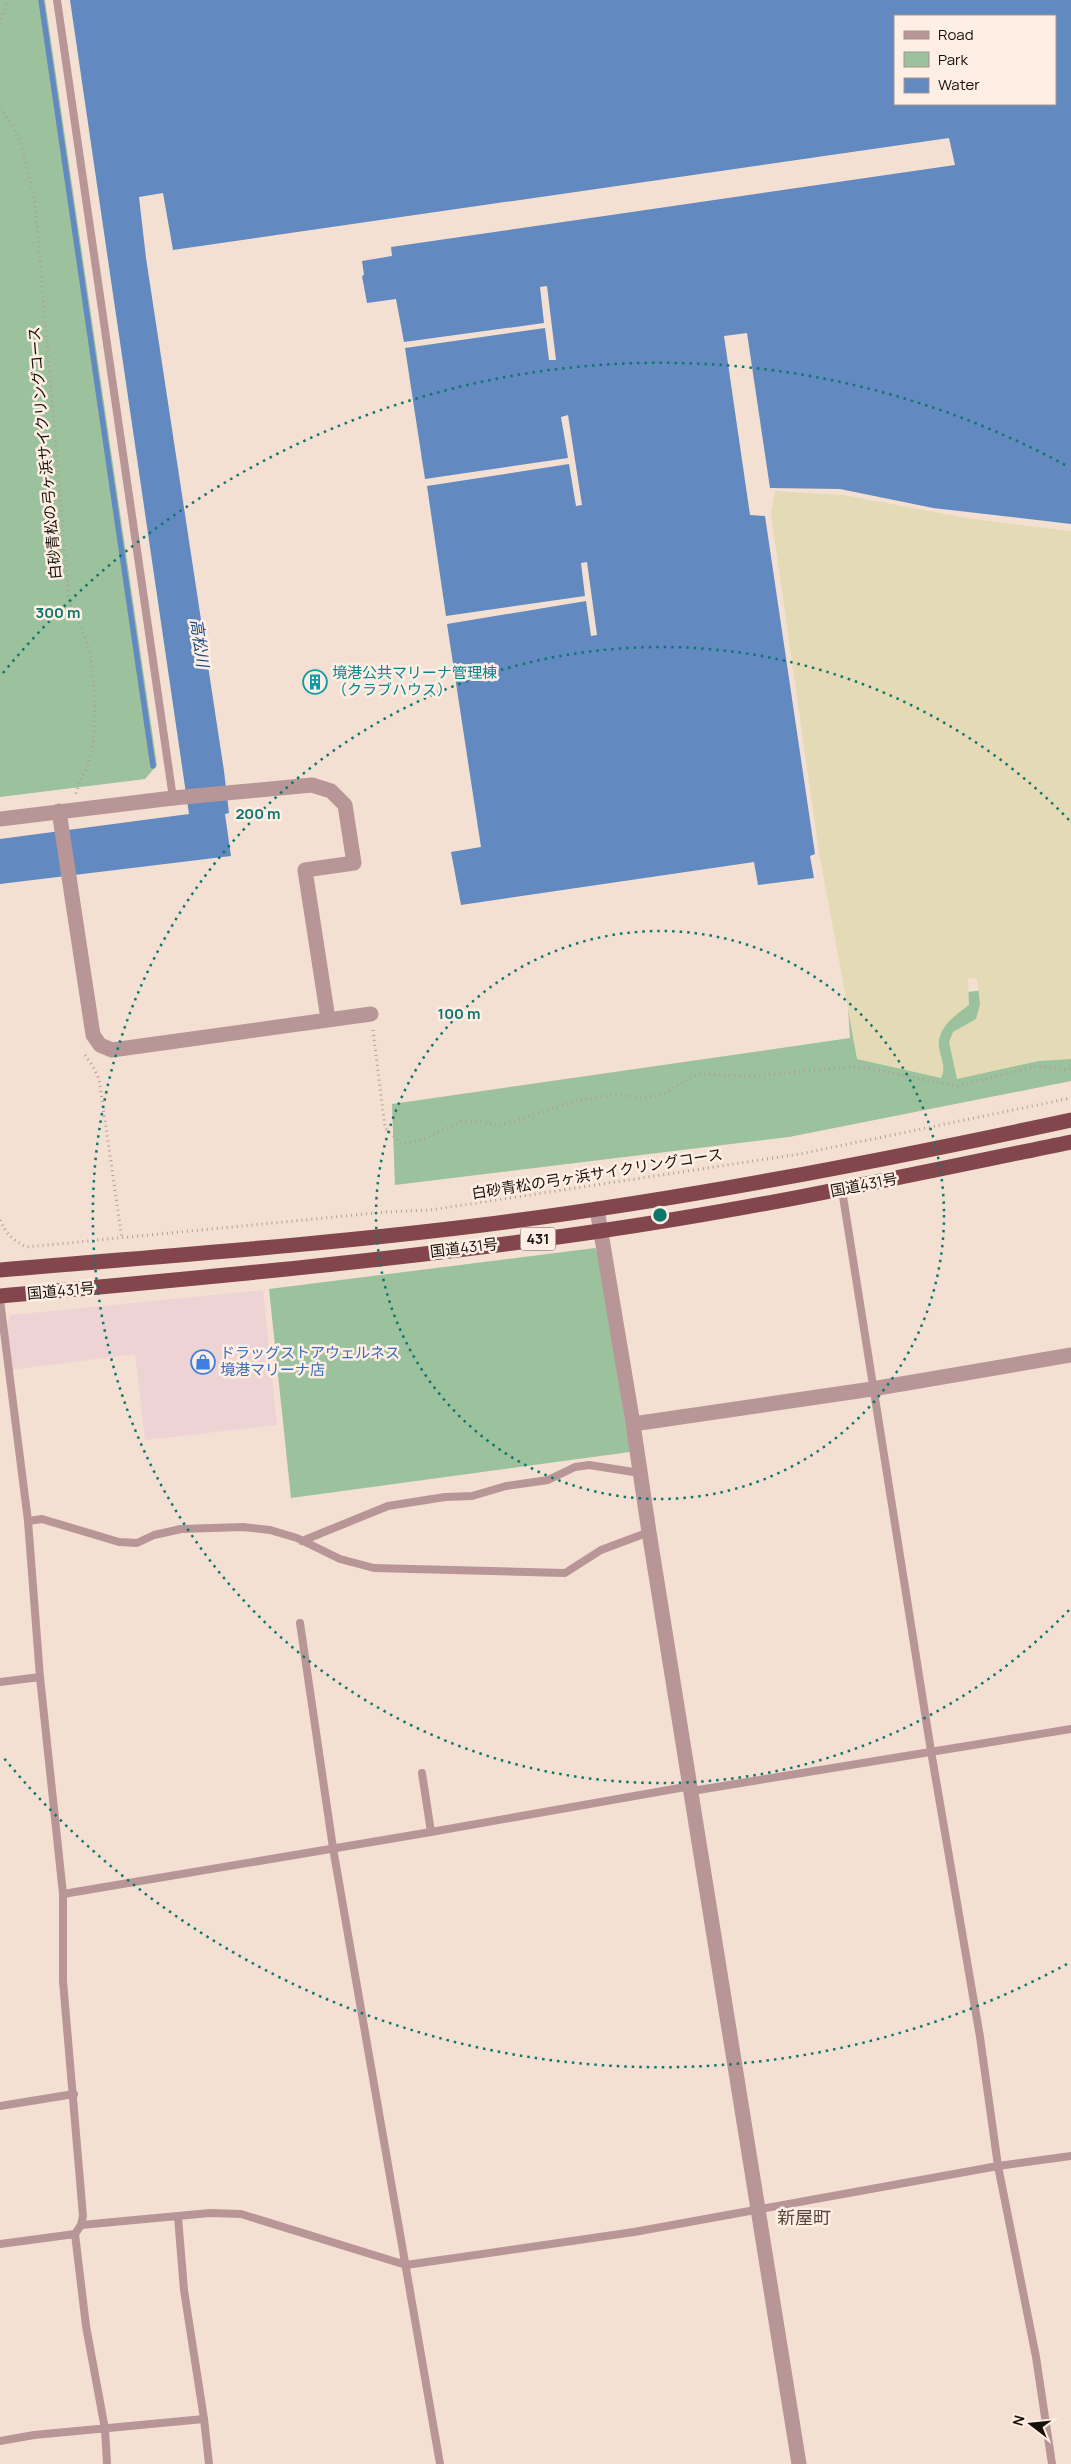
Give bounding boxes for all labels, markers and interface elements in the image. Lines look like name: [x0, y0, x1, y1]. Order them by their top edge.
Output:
legend: [894, 15, 1056, 105]
text: Road: [938, 24, 974, 45]
text: Park: [938, 49, 968, 70]
text: Water: [938, 74, 980, 95]
street label: 白砂青松の弓ヶ浜サイクリングコース: [23, 326, 66, 580]
text: 300 m: [36, 602, 80, 623]
water label: 高松川: [186, 618, 215, 670]
place label: 境港公共マリーナ管理棟 （クラブハウス）: [332, 662, 497, 700]
building icon: 境港公共マリーナ管理棟 （クラブハウス）: [302, 669, 328, 695]
text: 200 m: [235, 803, 281, 824]
text: 100 m: [438, 1003, 480, 1024]
street label: 白砂青松の弓ヶ浜サイクリングコース: [470, 1143, 724, 1204]
street label: 国道431号: [829, 1168, 899, 1201]
centre of rings: [651, 1206, 669, 1224]
road number: 431: [520, 1228, 556, 1250]
street label: 国道431号: [429, 1233, 499, 1262]
street label: 国道431号: [26, 1277, 96, 1304]
place label: ドラッグストアウェルネス 境港マリーナ店: [220, 1342, 400, 1380]
shop icon: ドラッグストアウェルネス 境港マリーナ店: [190, 1349, 216, 1375]
district label: 新屋町: [777, 2205, 831, 2229]
north arrow: [1006, 2399, 1056, 2449]
text: N: [1008, 2413, 1029, 2428]

